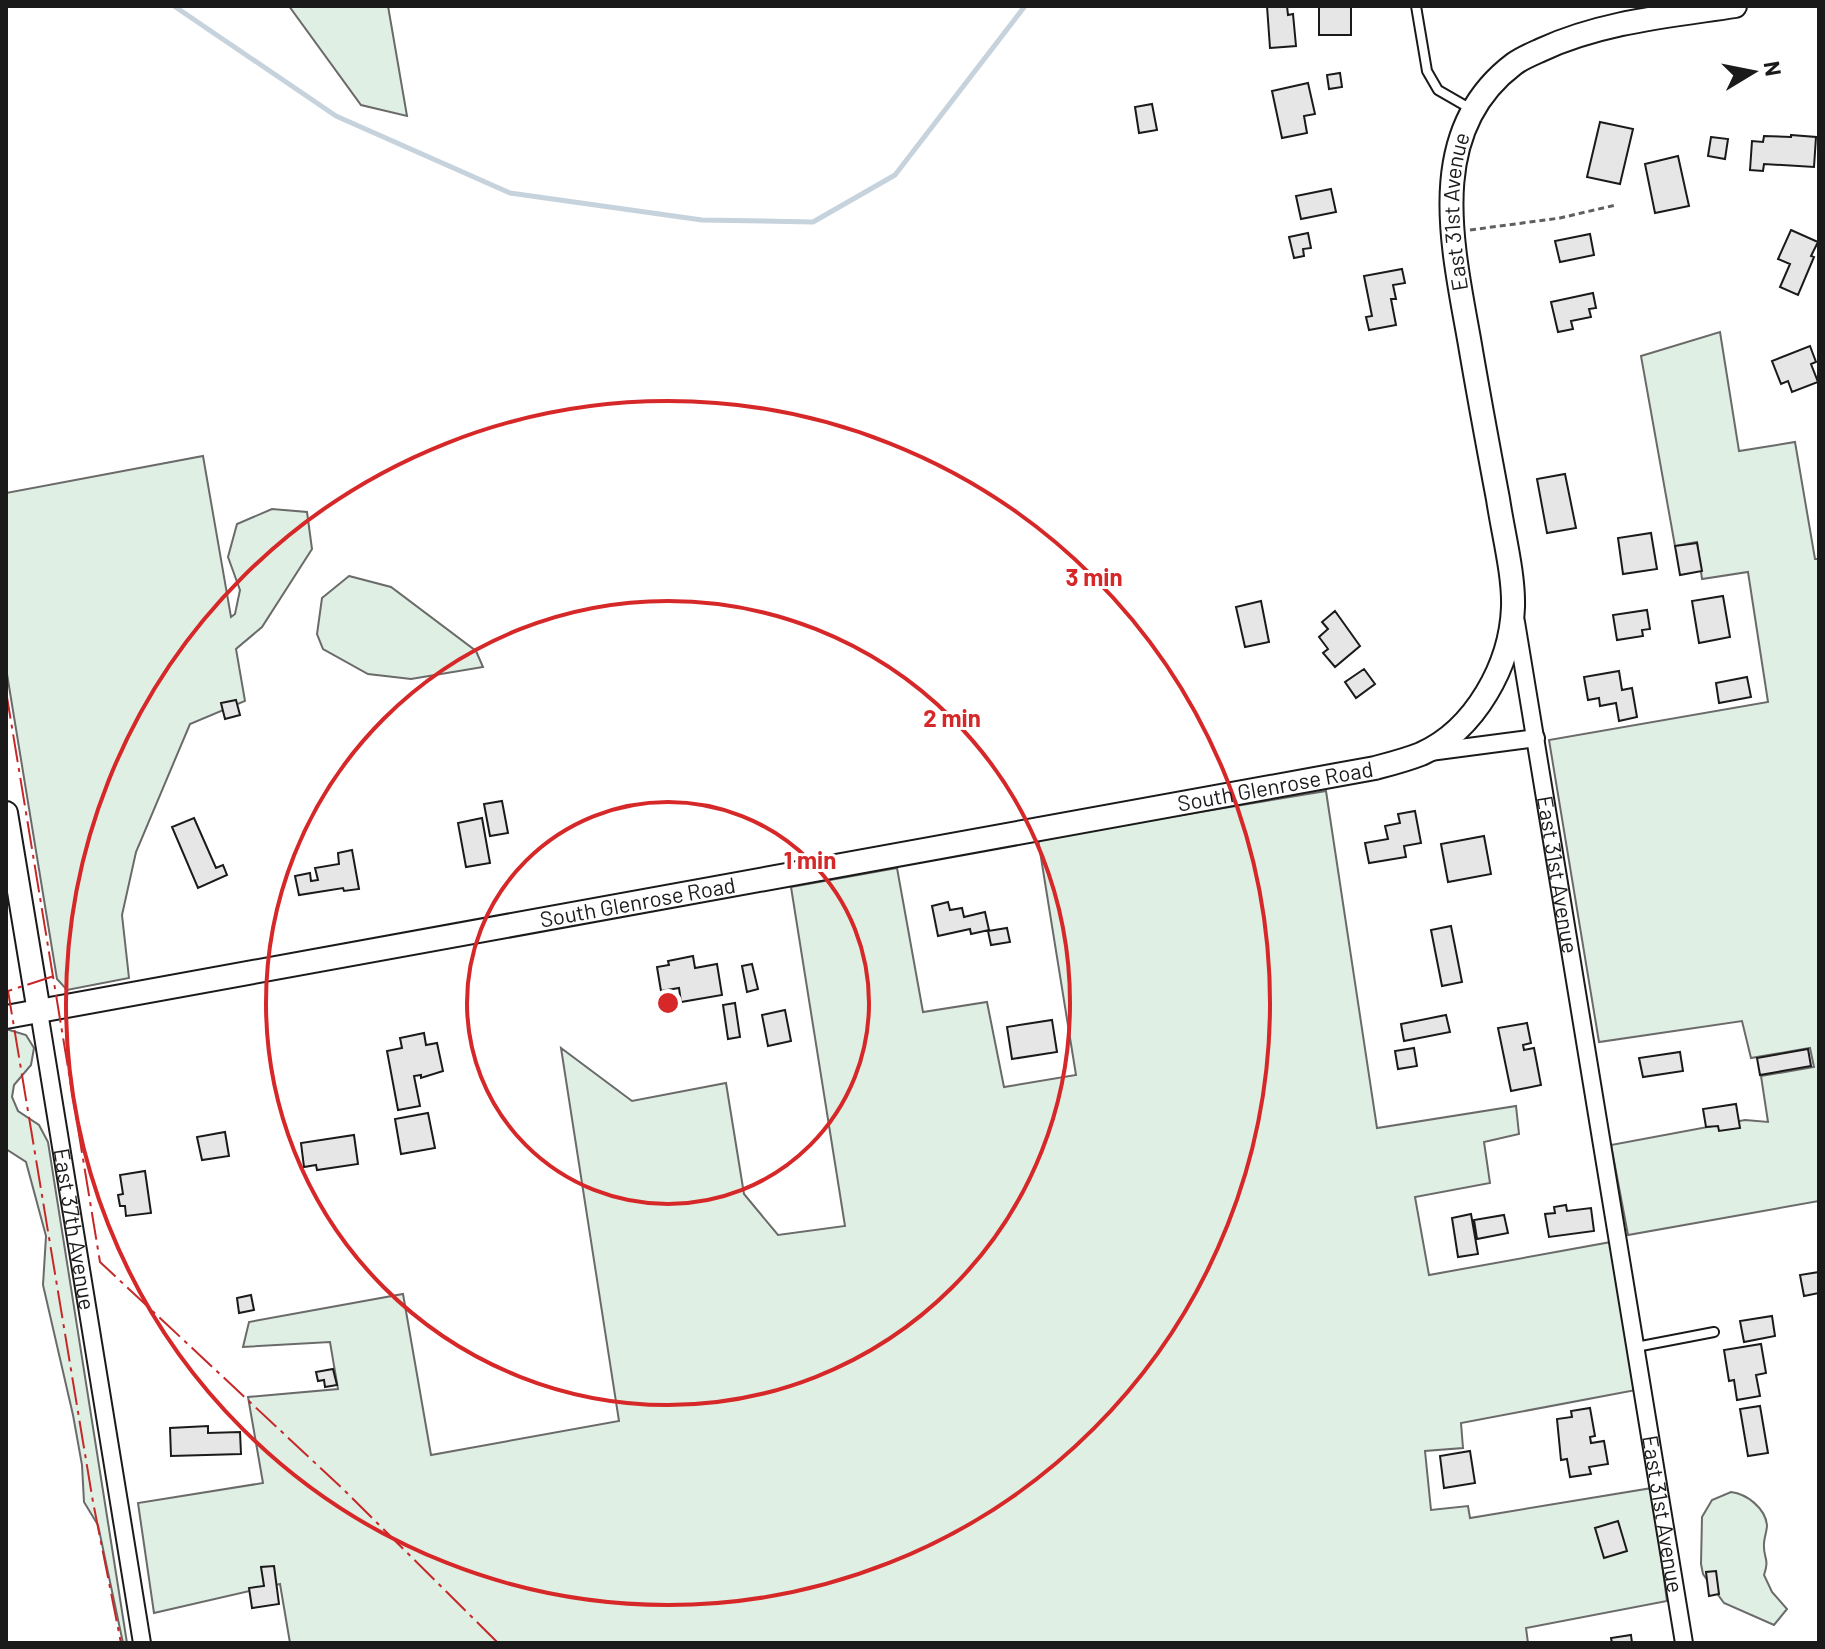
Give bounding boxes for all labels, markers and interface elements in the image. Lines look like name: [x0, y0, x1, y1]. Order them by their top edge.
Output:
north arrow: [1713, 32, 1793, 112]
text: N: [1760, 59, 1788, 78]
street label: East 31st Avenue: [1437, 129, 1474, 293]
text: 3 min: [1065, 562, 1123, 591]
text: 2 min: [923, 703, 981, 732]
street label: South Glenrose Road: [1175, 755, 1375, 816]
street label: East 31st Avenue: [1533, 794, 1584, 955]
text: 1 min: [784, 845, 836, 874]
street label: South Glenrose Road: [538, 871, 737, 932]
centre of rings: [654, 989, 682, 1017]
street label: East 37th Avenue: [49, 1146, 101, 1312]
street label: East 31st Avenue: [1638, 1433, 1690, 1595]

